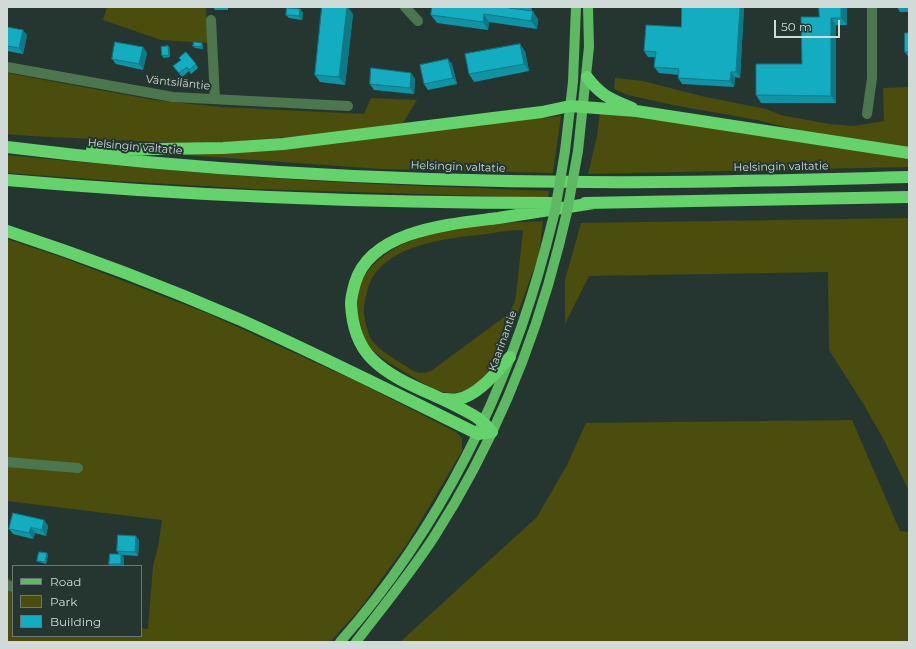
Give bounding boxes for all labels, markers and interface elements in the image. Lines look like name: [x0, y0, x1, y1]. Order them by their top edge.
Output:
scale bar: [776, 12, 842, 38]
text: 50 m: [781, 19, 812, 34]
street label: Väntsiläntie: [145, 73, 211, 93]
street label: Helsingin valtatie: [87, 136, 183, 158]
street label: Helsingin valtatie: [410, 159, 506, 175]
street label: Helsingin valtatie: [733, 160, 829, 174]
street label: Kaarinantie: [486, 309, 520, 373]
legend: [12, 565, 142, 637]
text: Road: [50, 574, 81, 589]
text: Park: [50, 594, 77, 609]
text: Building: [50, 614, 101, 629]

